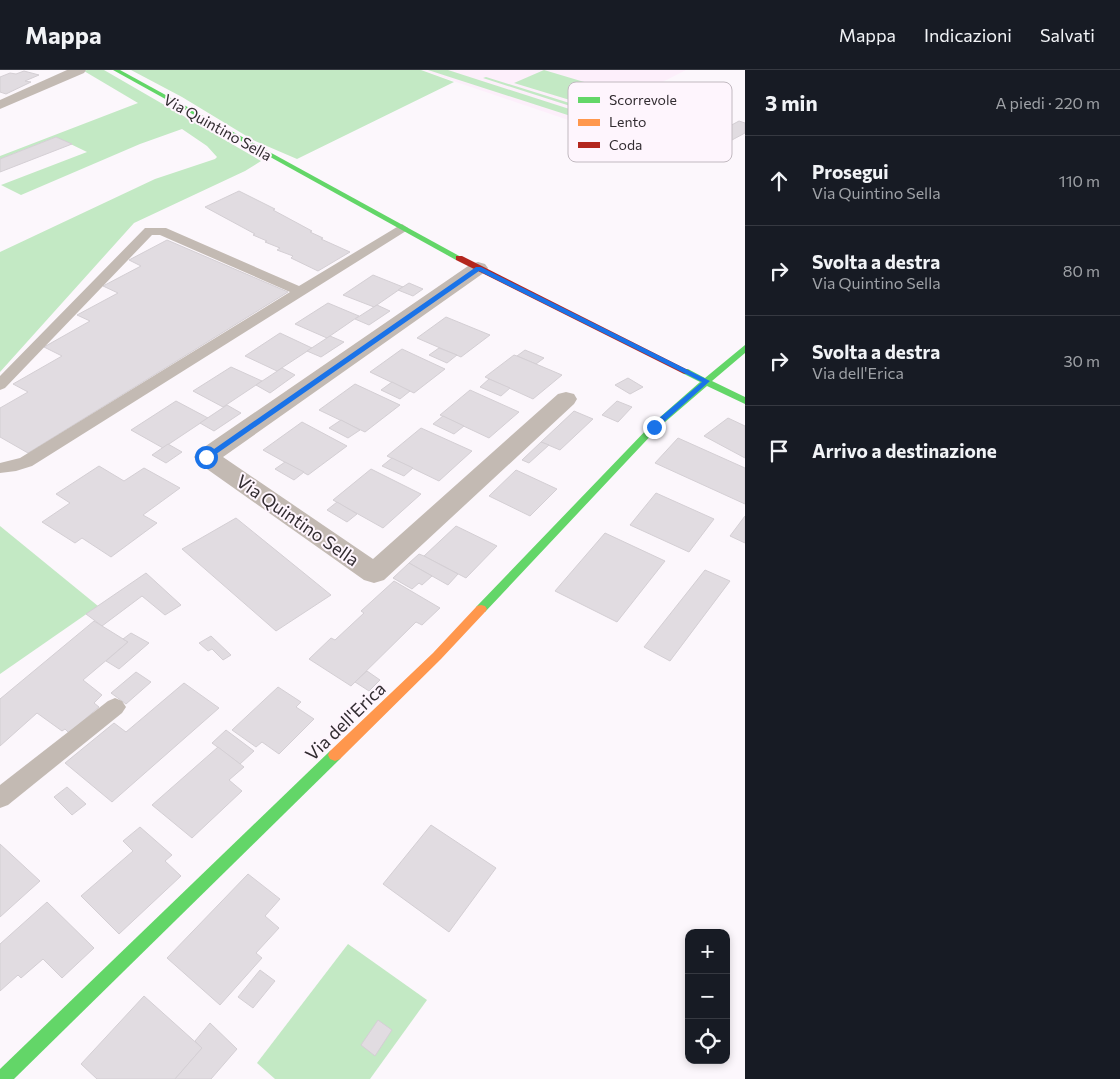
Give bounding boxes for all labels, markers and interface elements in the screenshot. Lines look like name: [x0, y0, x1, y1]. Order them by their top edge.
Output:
text: Mappa: [25, 20, 102, 49]
text: Mappa: [839, 24, 896, 46]
text: Indicazioni: [924, 24, 1012, 46]
text: Salvati: [1040, 24, 1095, 46]
legend: [568, 82, 732, 162]
street label: Via Quintino Sella: [161, 90, 275, 164]
text: 3 min: [765, 90, 818, 115]
text: Scorrevole: [609, 91, 677, 108]
text: A piedi · 220 m: [995, 93, 1100, 112]
text: Lento: [609, 113, 646, 130]
text: Coda: [609, 136, 642, 153]
text: Prosegui: [812, 160, 889, 183]
icon: ahead: [765, 167, 793, 195]
text: 110 m: [1059, 171, 1100, 190]
text: Via Quintino Sella: [812, 183, 941, 202]
text: Svolta a destra: [812, 250, 940, 273]
icon: right: [765, 257, 793, 285]
text: 80 m: [1063, 261, 1100, 280]
text: Via Quintino Sella: [812, 273, 941, 292]
text: Svolta a destra: [812, 340, 940, 363]
icon: right: [765, 347, 793, 375]
text: 30 m: [1063, 351, 1100, 370]
text: Via dell'Erica: [812, 363, 904, 382]
route end: [643, 416, 666, 439]
icon: arrive: [765, 437, 793, 465]
text: Arrivo a destinazione: [812, 439, 997, 462]
route start: [195, 446, 218, 469]
street label: Via Quintino Sella: [232, 469, 364, 571]
street label: Via dell'Erica: [300, 677, 390, 765]
map controls: [685, 929, 730, 1064]
button: +: [685, 929, 730, 974]
button: −: [685, 974, 730, 1019]
button: locate: [685, 1019, 730, 1064]

